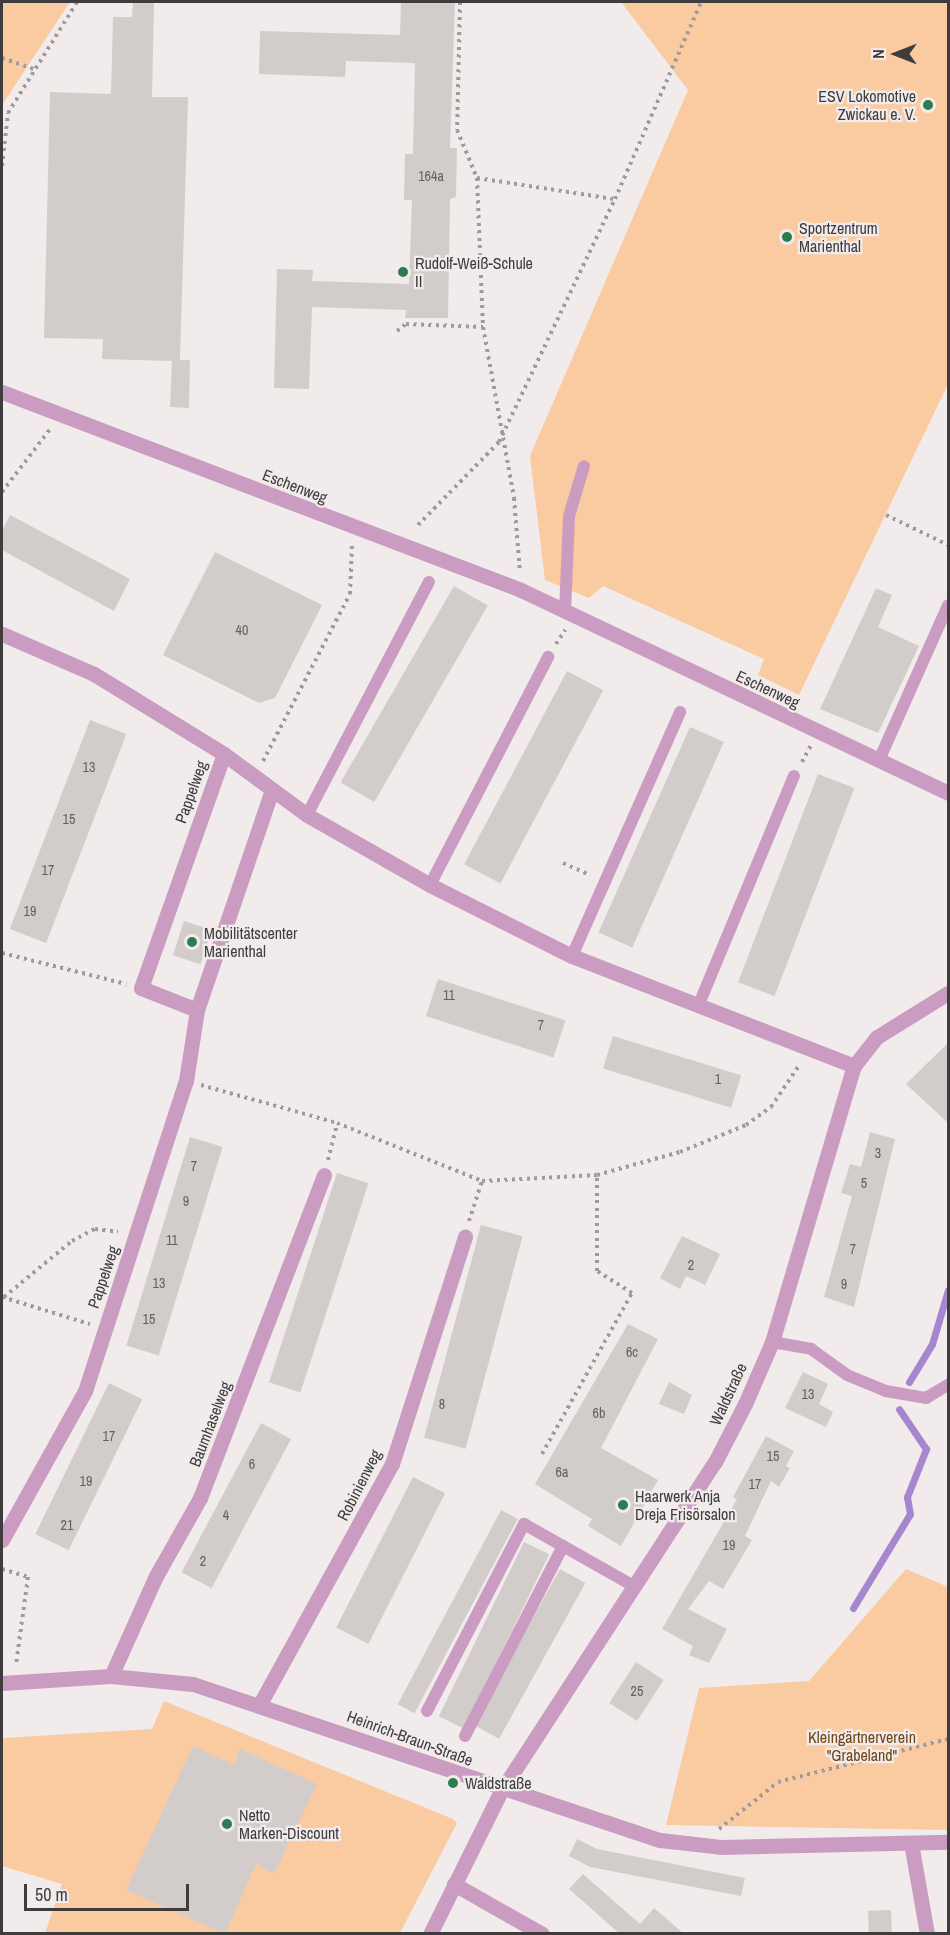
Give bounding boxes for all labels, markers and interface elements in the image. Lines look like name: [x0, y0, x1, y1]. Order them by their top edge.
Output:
north arrow: [866, 24, 926, 84]
text: N: [867, 49, 889, 59]
place label: ESV Lokomotive Zwickau e. V.: [818, 86, 916, 124]
marker: ESV Lokomotive Zwickau e. V.: [921, 98, 935, 112]
house number: 164a: [418, 168, 444, 184]
place label: Sportzentrum Marienthal: [799, 218, 878, 256]
marker: Sportzentrum Marienthal: [780, 230, 794, 244]
place label: Rudolf-Weiß-Schule II: [415, 253, 533, 291]
marker: Rudolf-Weiß-Schule II: [396, 265, 410, 279]
street label: Eschenweg: [260, 465, 330, 507]
house number: 40: [236, 622, 248, 638]
street label: Eschenweg: [733, 666, 803, 712]
street label: Pappelweg: [171, 758, 211, 826]
house number: 13: [83, 759, 95, 775]
house number: 15: [63, 811, 75, 827]
house number: 17: [42, 862, 54, 878]
house number: 19: [24, 903, 36, 919]
place label: Mobilitätscenter Marienthal: [204, 923, 297, 961]
marker: Mobilitätscenter Marienthal: [185, 935, 199, 949]
house number: 11: [443, 987, 455, 1003]
house number: 7: [538, 1017, 544, 1033]
house number: 1: [715, 1071, 721, 1087]
house number: 3: [875, 1145, 881, 1161]
house number: 7: [191, 1158, 197, 1174]
house number: 5: [861, 1175, 867, 1191]
house number: 9: [183, 1193, 189, 1209]
house number: 11: [166, 1232, 178, 1248]
house number: 7: [850, 1241, 856, 1257]
street label: Pappelweg: [83, 1243, 123, 1311]
house number: 2: [688, 1257, 694, 1273]
house number: 13: [153, 1275, 165, 1291]
house number: 9: [841, 1276, 847, 1292]
house number: 15: [143, 1311, 155, 1327]
house number: 6c: [626, 1344, 638, 1360]
street label: Waldstraße: [705, 1360, 751, 1428]
street label: Baumhaselweg: [185, 1379, 235, 1469]
house number: 13: [802, 1386, 814, 1402]
house number: 8: [439, 1396, 445, 1412]
house number: 6b: [593, 1405, 605, 1421]
house number: 17: [103, 1428, 115, 1444]
street label: Robinienweg: [333, 1446, 385, 1524]
house number: 15: [767, 1448, 779, 1464]
house number: 6: [249, 1456, 255, 1472]
house number: 6a: [556, 1464, 568, 1480]
house number: 19: [80, 1473, 92, 1489]
house number: 17: [749, 1476, 761, 1492]
place label: Haarwerk Anja Dreja Frisörsalon: [635, 1486, 736, 1524]
marker: Haarwerk Anja Dreja Frisörsalon: [616, 1498, 630, 1512]
house number: 4: [223, 1507, 229, 1523]
house number: 21: [61, 1517, 73, 1533]
house number: 19: [723, 1537, 735, 1553]
house number: 2: [200, 1553, 206, 1569]
house number: 25: [631, 1683, 643, 1699]
street label: Heinrich-Braun-Straße: [344, 1706, 476, 1770]
park label: Kleingärtnerverein "Grabeland": [808, 1727, 916, 1765]
place label: Waldstraße: [465, 1773, 532, 1793]
marker: Waldstraße: [446, 1776, 460, 1790]
place label: Netto Marken-Discount: [239, 1805, 339, 1843]
marker: Netto Marken-Discount: [220, 1817, 234, 1831]
scale bar: [27, 1872, 192, 1910]
text: 50 m: [35, 1882, 68, 1907]

